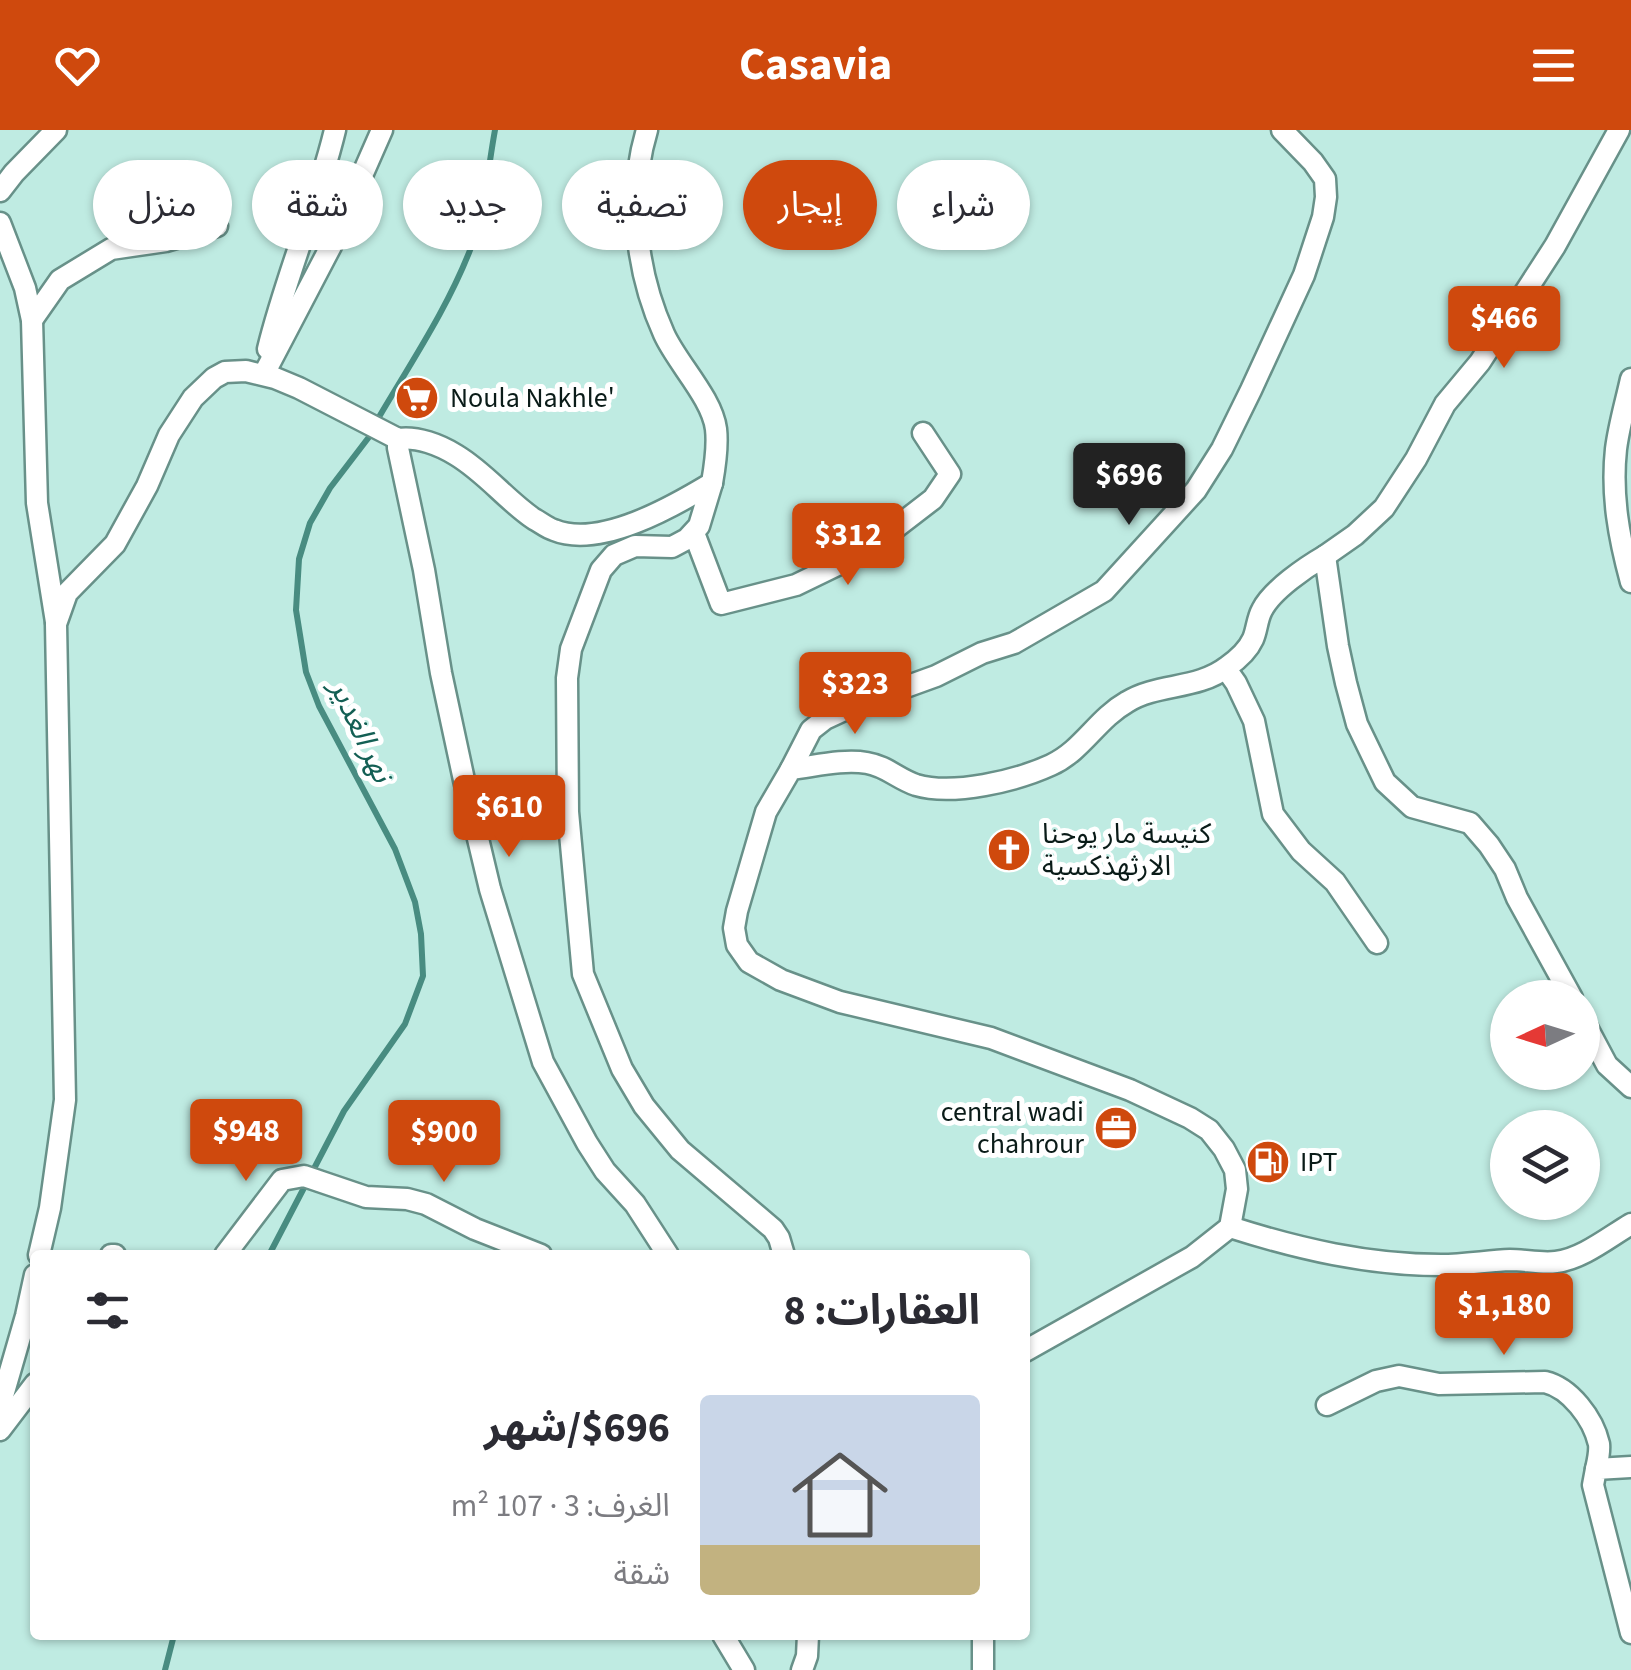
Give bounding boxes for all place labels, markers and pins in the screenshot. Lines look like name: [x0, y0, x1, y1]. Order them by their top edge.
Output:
pin: $466: [1445, 286, 1563, 371]
supermarket icon: Noula Nakhle': [394, 375, 440, 421]
place label: Noula Nakhle': [450, 378, 615, 418]
pin: $696: [1070, 443, 1188, 528]
pin: $312: [789, 503, 907, 588]
pin: $323: [796, 652, 914, 737]
pin: $610: [450, 775, 568, 860]
place label: كنيسة مار يوحنا الارثهذكسية: [1042, 814, 1212, 886]
church icon: كنيسة مار يوحنا الارثهذكسية: [986, 827, 1032, 873]
place label: central wadi chahrour: [941, 1092, 1084, 1164]
pin: $948: [187, 1099, 305, 1184]
pin: $900: [385, 1100, 503, 1185]
office icon: central wadi chahrour: [1093, 1105, 1139, 1151]
fuel station icon: IPT: [1245, 1139, 1291, 1185]
place label: IPT: [1300, 1142, 1338, 1182]
pin: $1,180: [1423, 1273, 1585, 1358]

